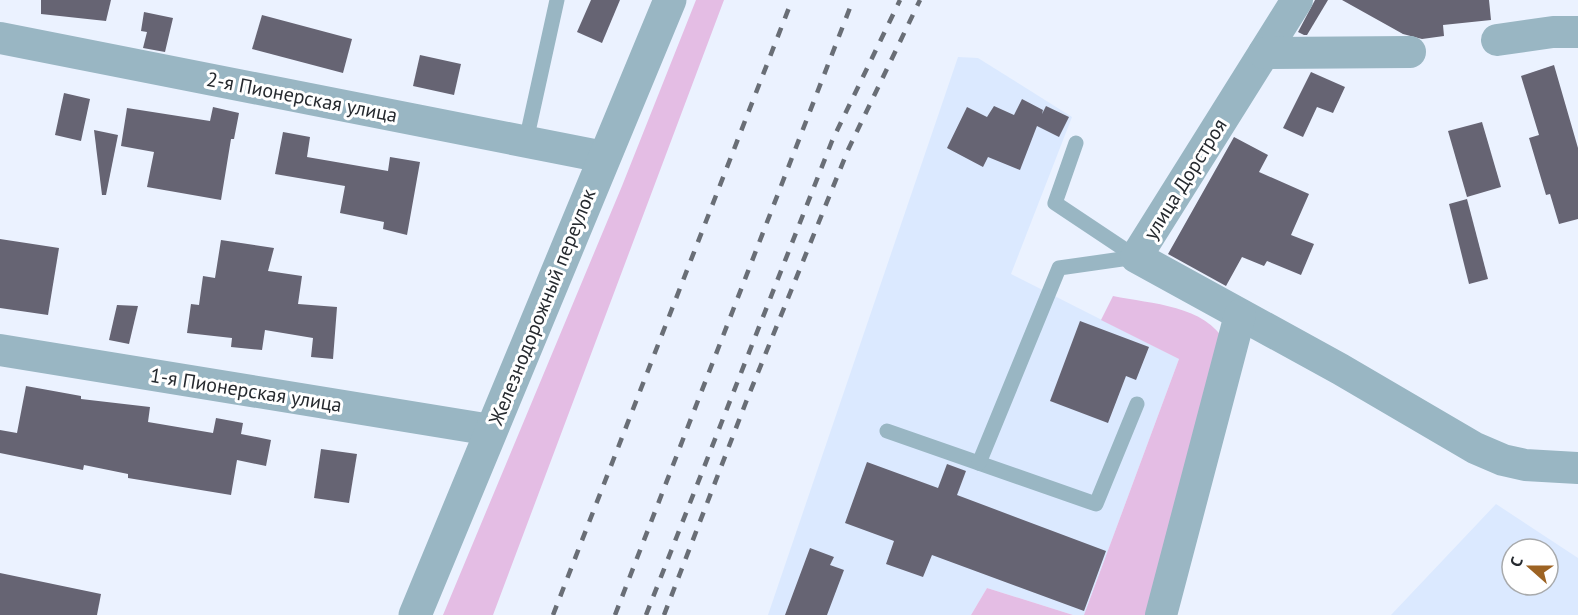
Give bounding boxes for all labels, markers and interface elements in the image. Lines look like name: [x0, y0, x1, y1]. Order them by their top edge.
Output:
street label: 2-я Пионерская улица: [204, 66, 400, 128]
street label: улица Дорстроя: [1137, 114, 1233, 244]
street label: Железнодорожный переулок: [482, 185, 602, 430]
street label: 1-я Пионерская улица: [148, 362, 344, 418]
north arrow: [1500, 537, 1560, 597]
text: С: [1505, 554, 1527, 569]

